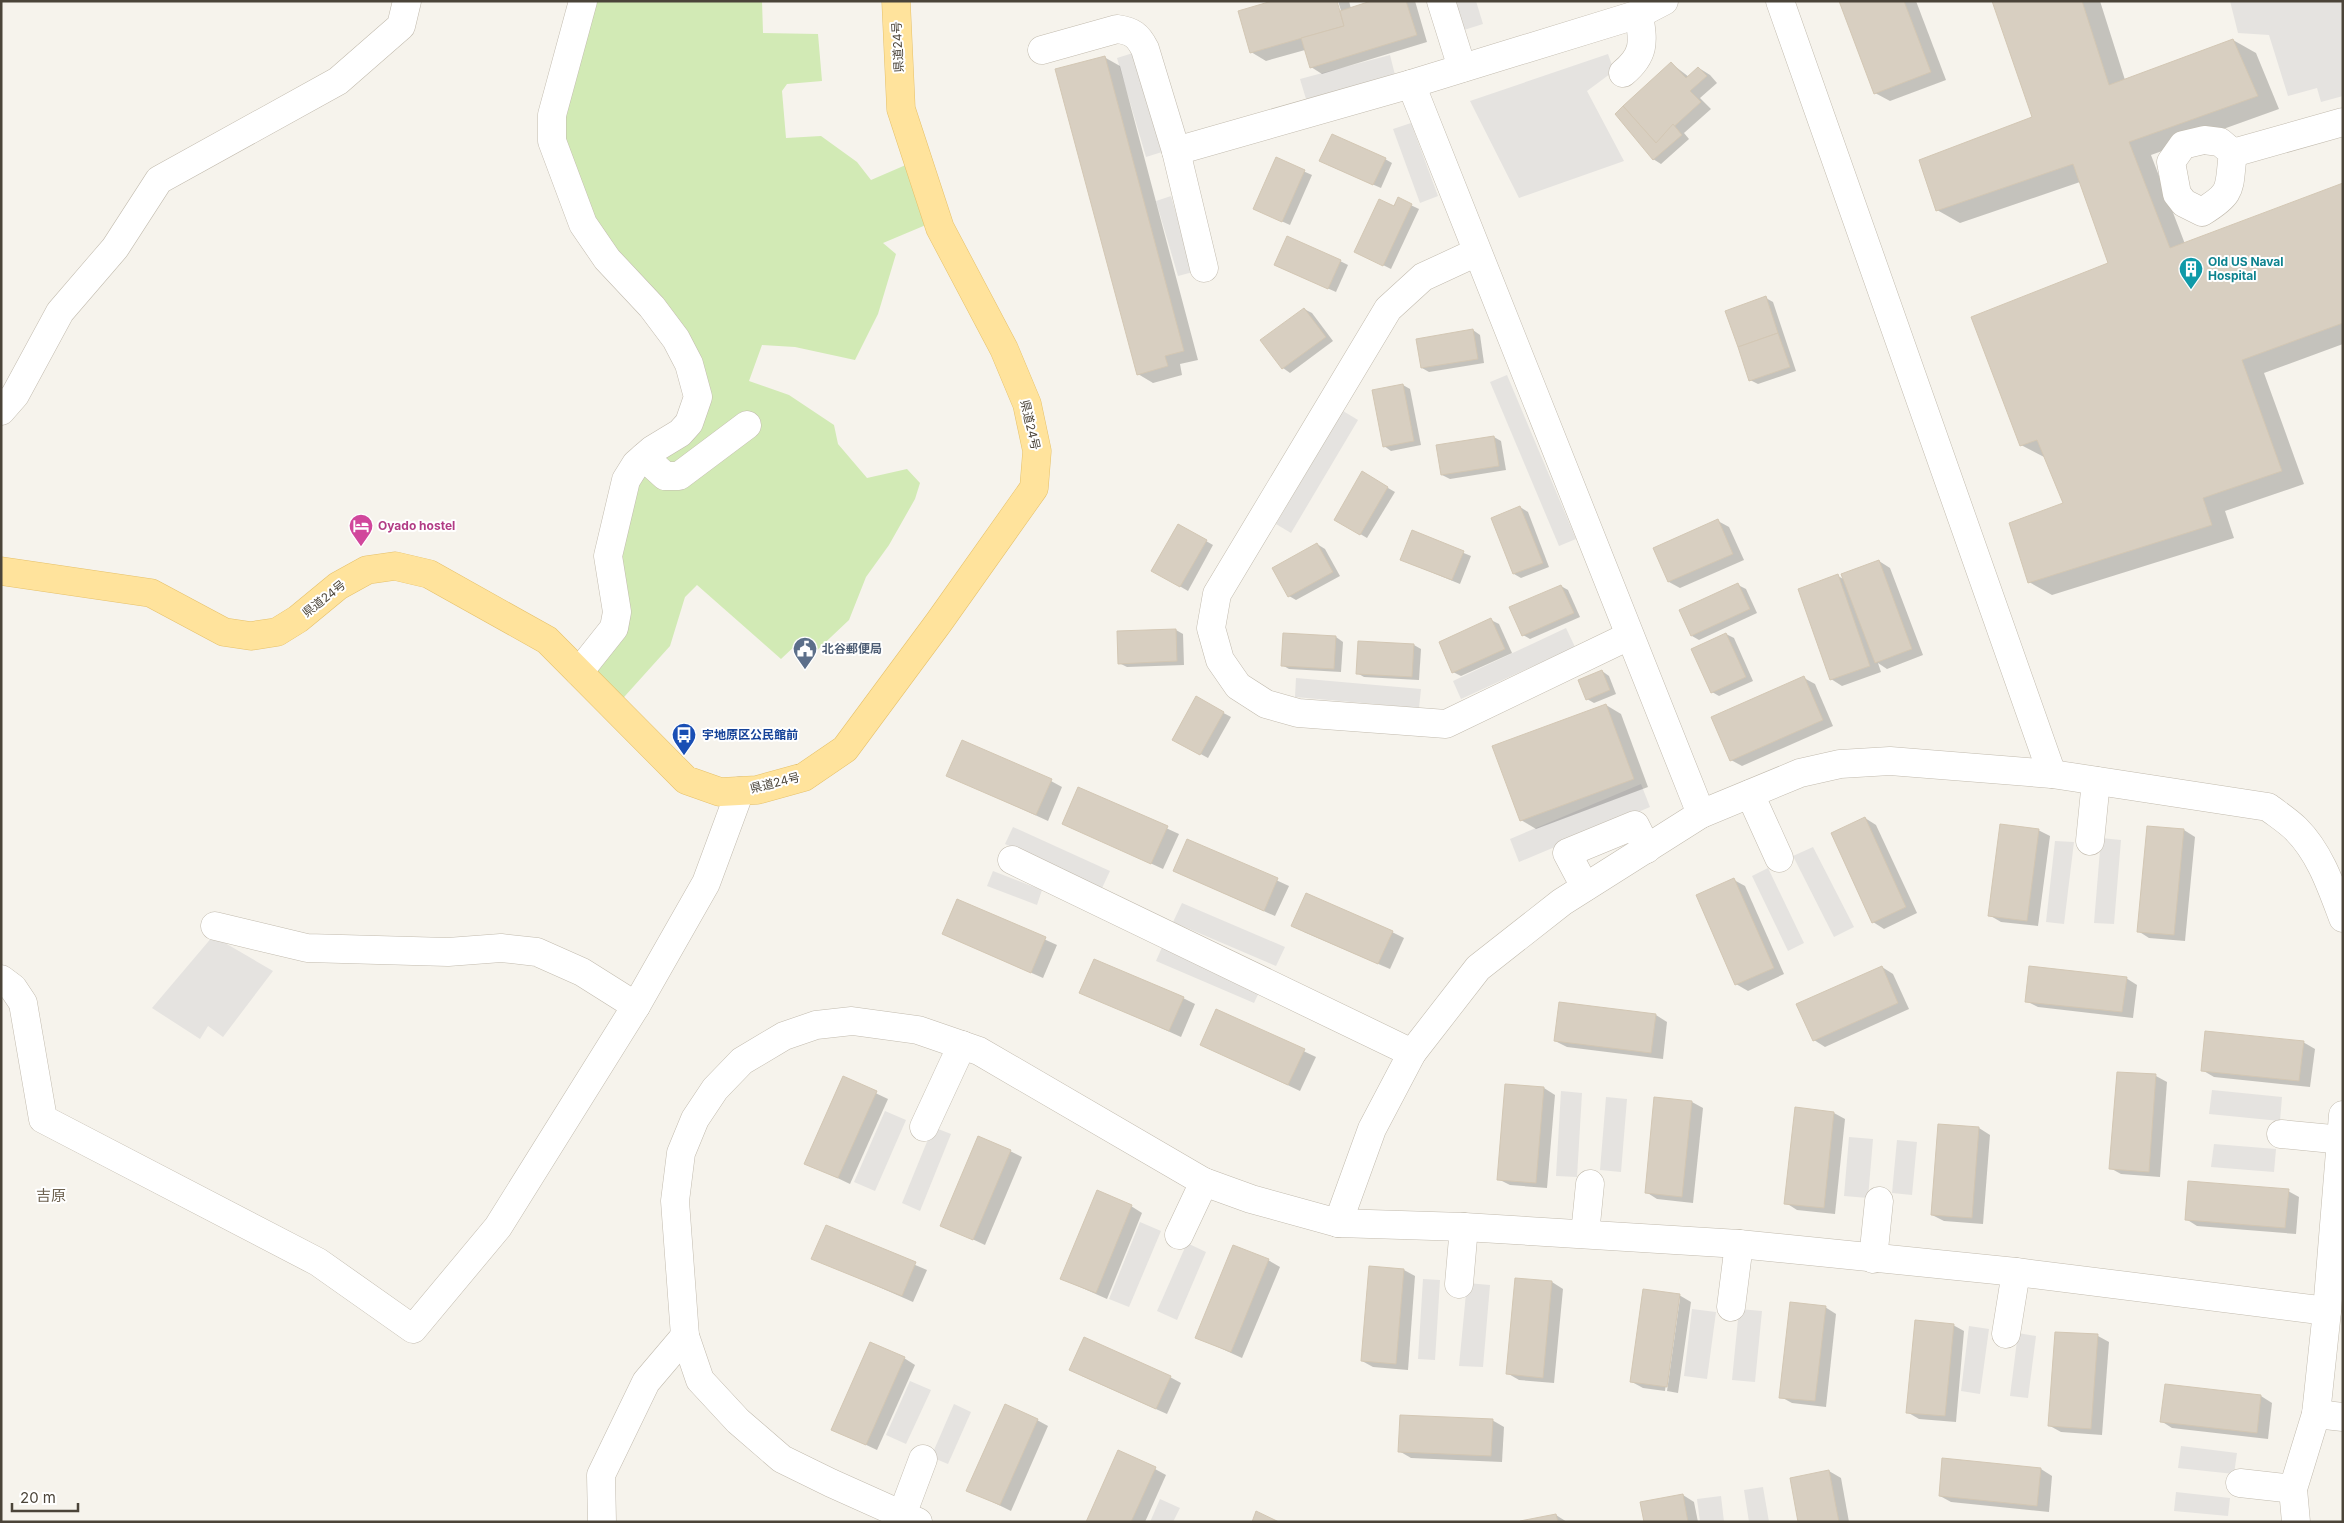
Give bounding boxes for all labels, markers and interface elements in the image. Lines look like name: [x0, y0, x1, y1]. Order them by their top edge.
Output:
street label: 県道24号: [889, 21, 906, 73]
place label: Old US Naval Hospital: [2208, 254, 2284, 283]
building icon: Old US Naval Hospital: [2178, 256, 2204, 290]
street label: 県道24号: [1017, 398, 1044, 451]
hotel icon: Oyado hostel: [348, 513, 374, 547]
place label: Oyado hostel: [378, 518, 455, 533]
street label: 県道24号: [299, 577, 348, 620]
public building icon: 北谷郵便局: [792, 636, 818, 670]
place label: 北谷郵便局: [822, 641, 882, 656]
bus stop icon: 宇地原区公民館前: [671, 722, 697, 756]
place label: 宇地原区公民館前: [702, 727, 798, 742]
street label: 県道24号: [748, 769, 801, 796]
district label: 吉原: [36, 1186, 66, 1205]
scale bar: [12, 1480, 79, 1512]
text: 20 m: [20, 1488, 56, 1507]

